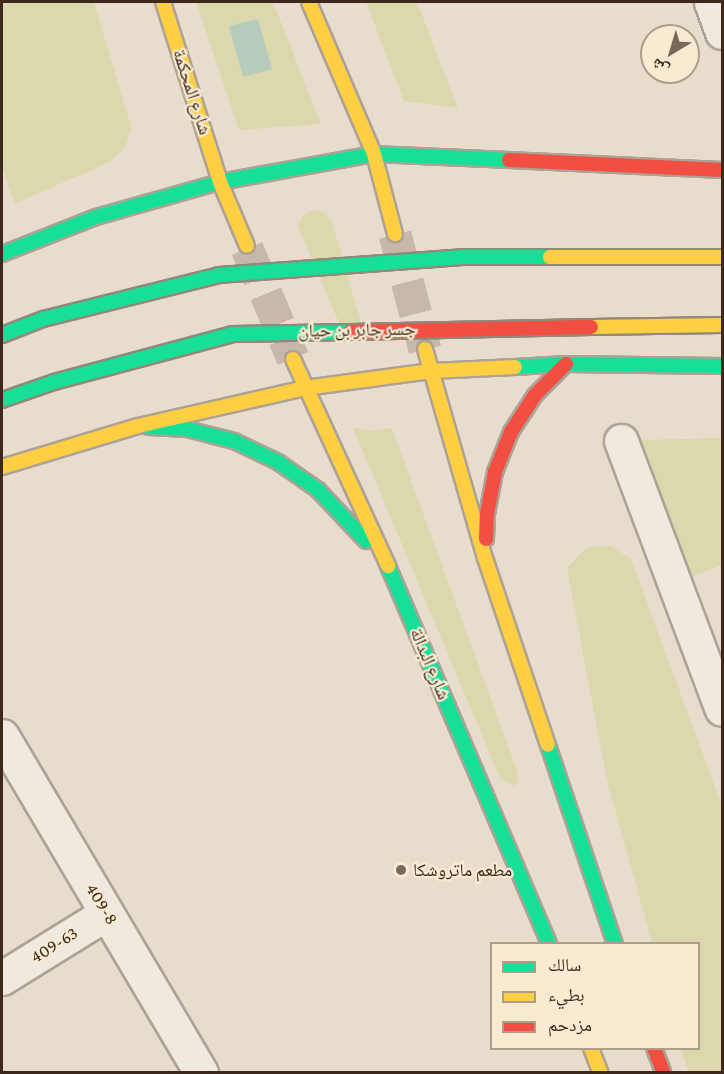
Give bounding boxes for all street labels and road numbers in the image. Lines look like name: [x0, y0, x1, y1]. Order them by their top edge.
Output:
street label: شارع المحكمة: [168, 46, 216, 138]
street label: جسر جابر بن حيان: [298, 318, 416, 342]
street label: شارع البدالة: [405, 625, 455, 703]
street label: 409-8: [81, 879, 123, 929]
street label: 409-63: [26, 922, 82, 968]

